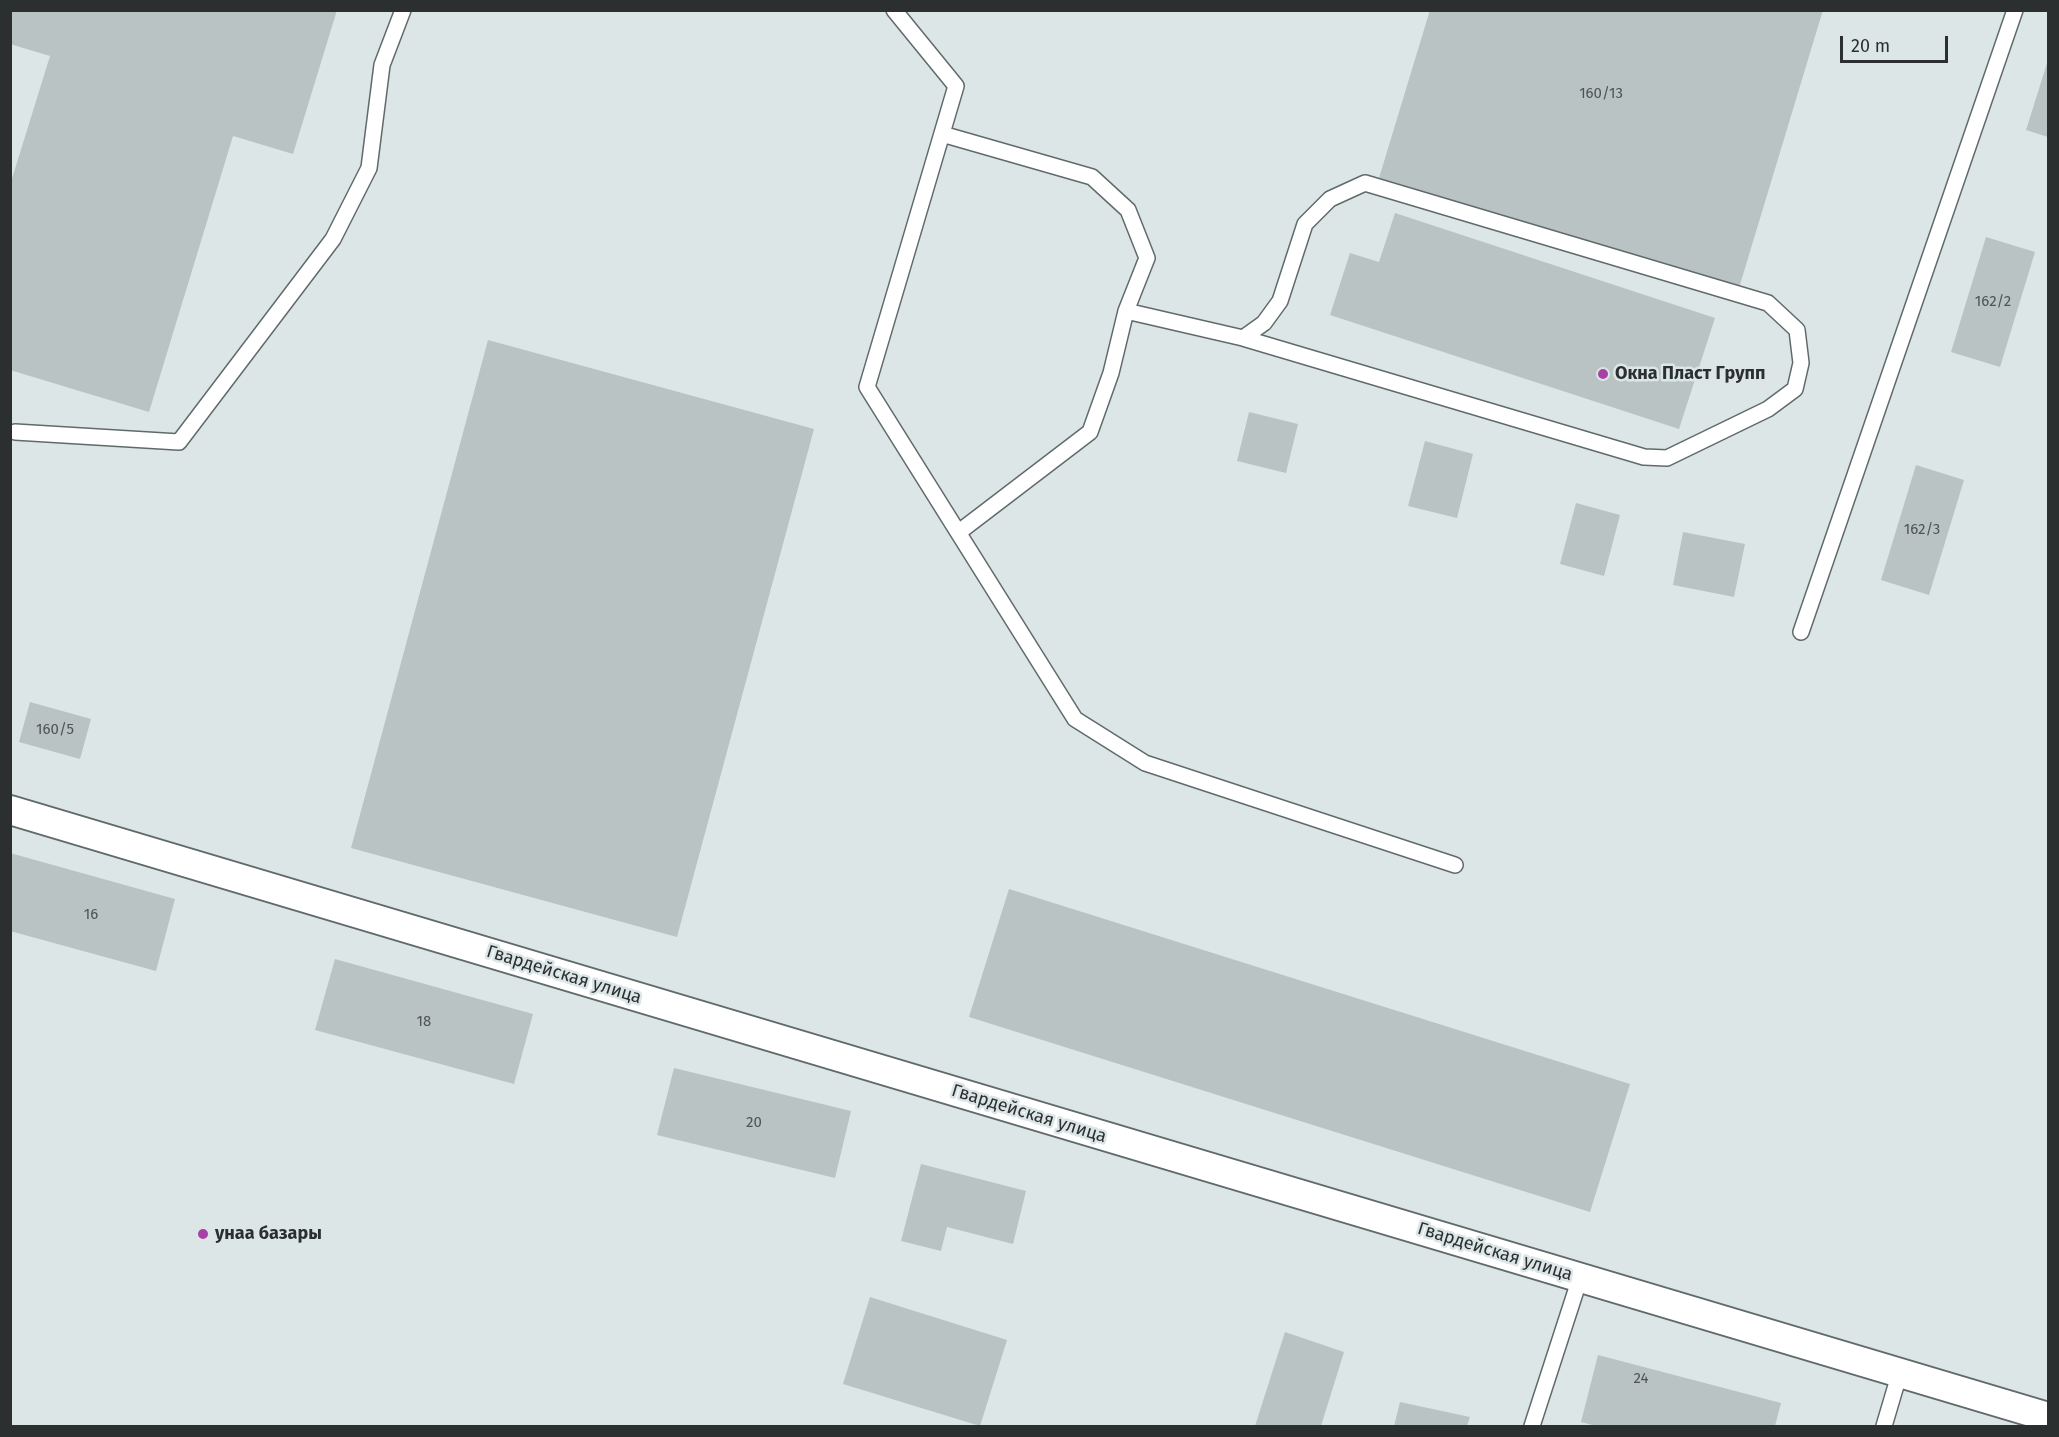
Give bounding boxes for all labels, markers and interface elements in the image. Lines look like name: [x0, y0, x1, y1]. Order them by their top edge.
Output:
scale bar: [1843, 24, 1951, 62]
text: 20 m: [1851, 35, 1890, 57]
house number: 160/13: [1579, 85, 1623, 103]
house number: 162/2: [1975, 293, 2011, 311]
place label: Окна Пласт Групп: [1615, 363, 1766, 385]
marker: Окна Пласт Групп: [1596, 367, 1610, 381]
house number: 162/3: [1904, 521, 1940, 539]
house number: 160/5: [36, 721, 74, 739]
house number: 16: [84, 906, 98, 924]
street label: Гвардейская улица: [484, 941, 644, 1009]
house number: 18: [417, 1013, 431, 1031]
street label: Гвардейская улица: [949, 1080, 1109, 1148]
house number: 20: [746, 1114, 762, 1132]
street label: Гвардейская улица: [1415, 1218, 1575, 1286]
place label: унаа базары: [215, 1223, 322, 1245]
marker: унаа базары: [196, 1227, 210, 1241]
house number: 24: [1634, 1370, 1648, 1388]

